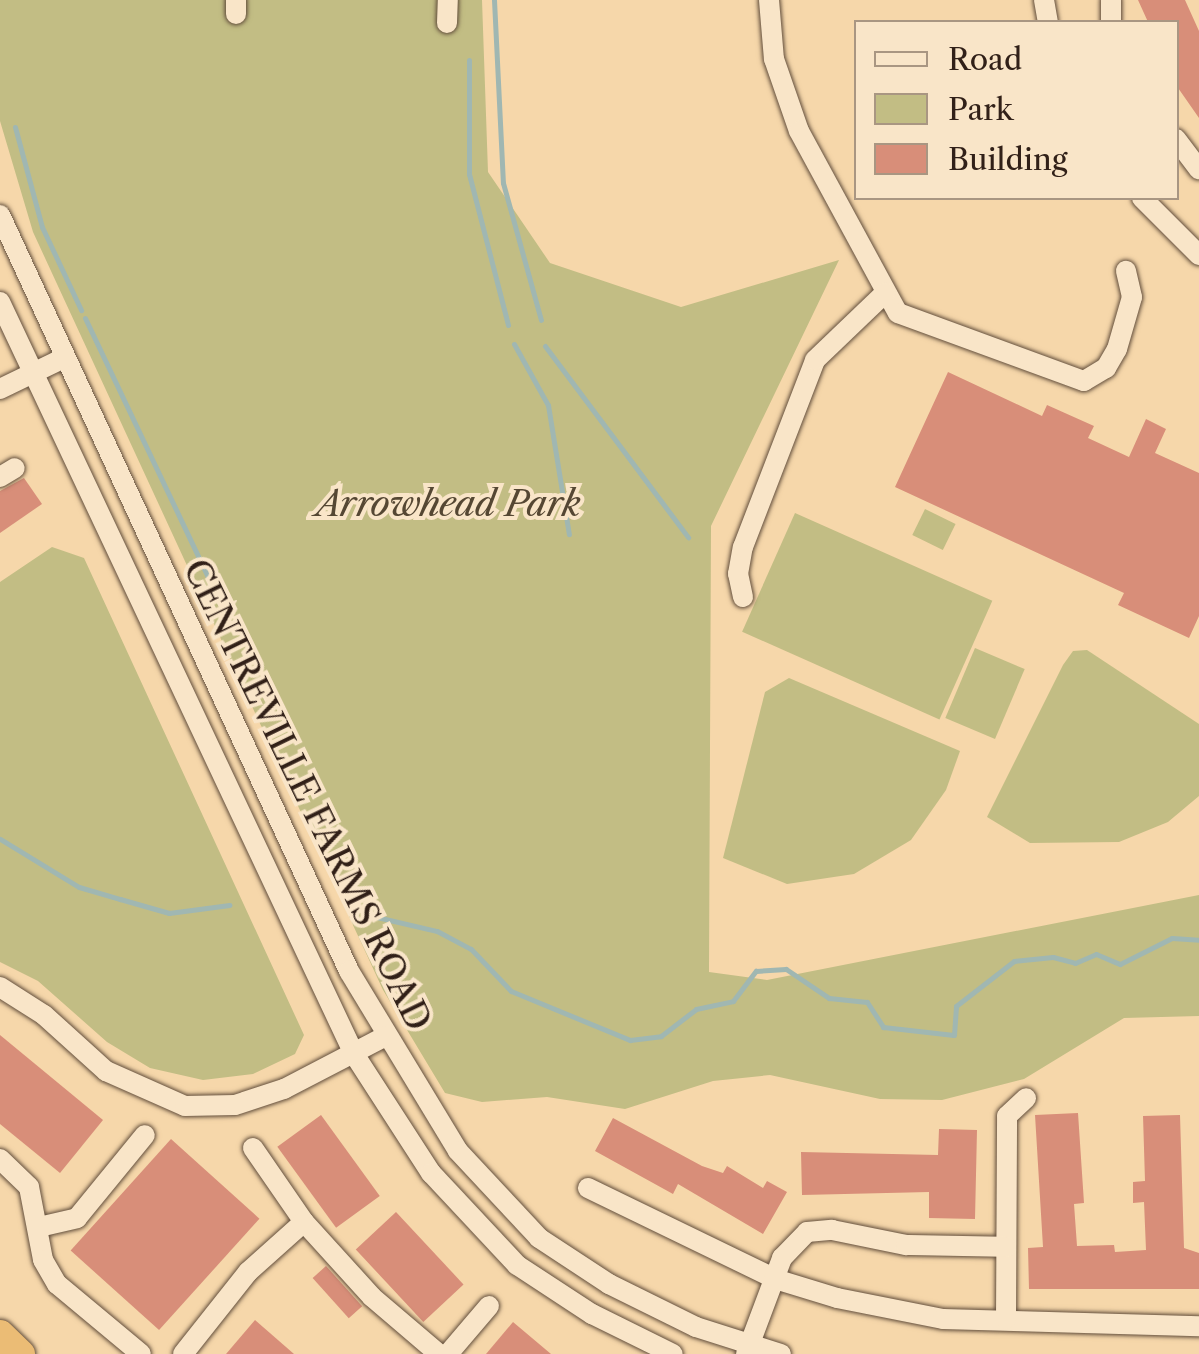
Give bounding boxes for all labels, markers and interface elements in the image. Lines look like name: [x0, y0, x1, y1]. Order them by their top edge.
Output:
legend: [854, 20, 1179, 200]
text: Road: [948, 41, 1022, 78]
text: Park: [948, 91, 1013, 128]
text: Building: [948, 141, 1068, 178]
park label: Arrowhead Park: [315, 483, 581, 525]
street label: CENTREVILLE FARMS ROAD: [174, 553, 440, 1037]

